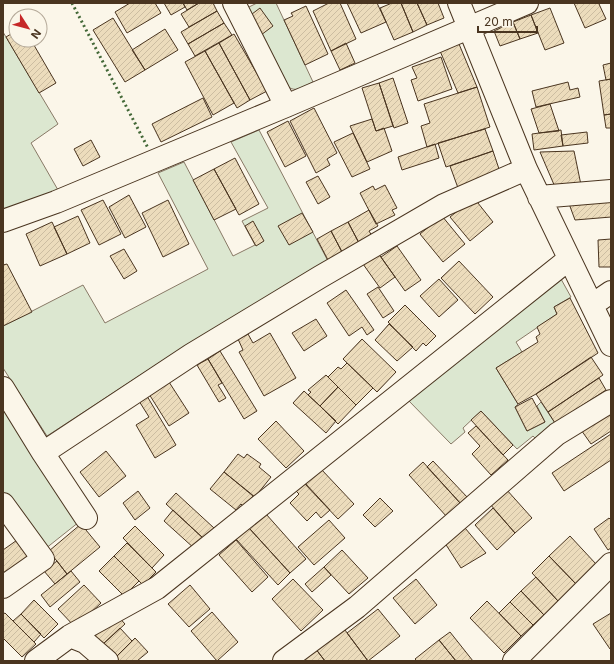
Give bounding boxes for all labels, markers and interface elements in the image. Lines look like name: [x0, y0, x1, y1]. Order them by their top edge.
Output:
north arrow: [8, 8, 48, 48]
scale bar: [478, 8, 537, 34]
text: 20 m: [484, 14, 513, 29]
text: N: [28, 26, 44, 41]

